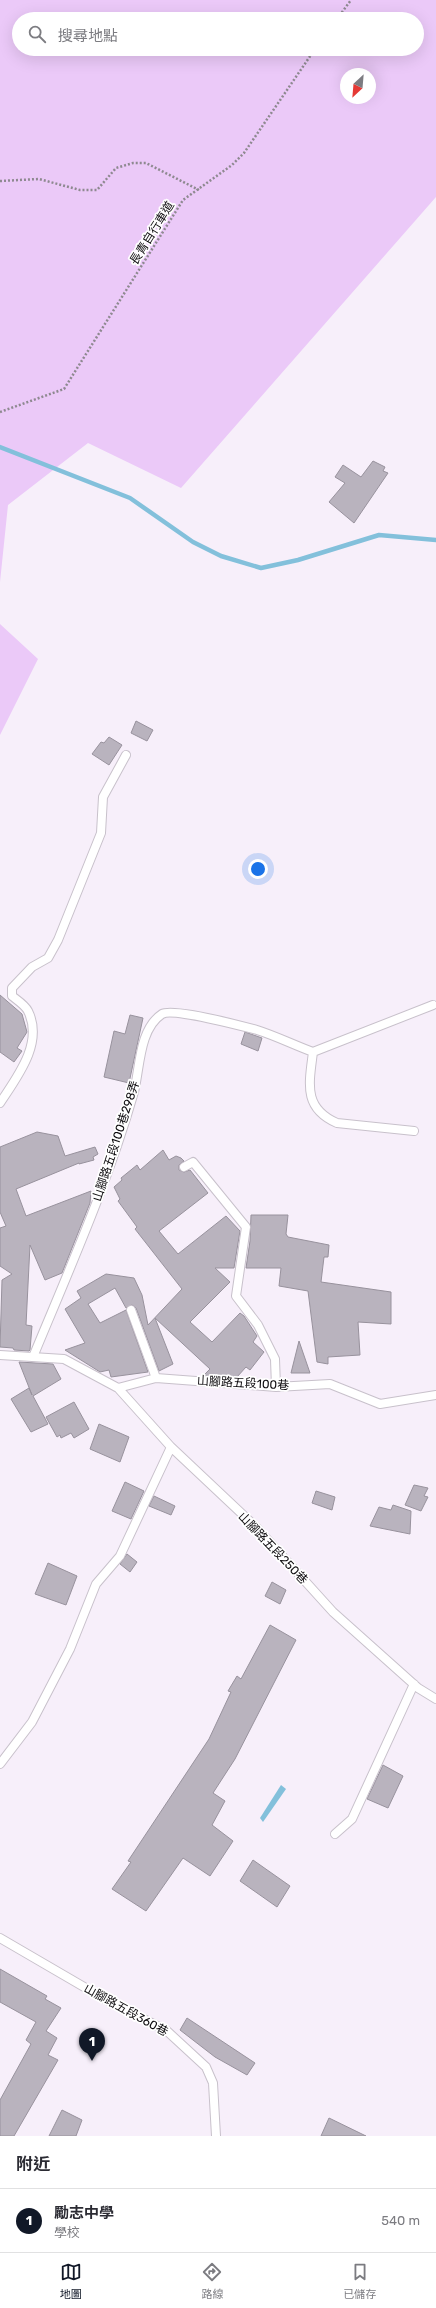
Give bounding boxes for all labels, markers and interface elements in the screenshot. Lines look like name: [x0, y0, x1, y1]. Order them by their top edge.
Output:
search box: [12, 12, 424, 56]
icon: search: [26, 23, 48, 45]
text: 搜尋地點: [58, 27, 118, 45]
north arrow: [340, 68, 376, 104]
street label: 長青自行車道: [127, 199, 177, 267]
your location: [248, 859, 268, 879]
street label: 山腳路五段100巷298弄: [90, 1079, 142, 1203]
street label: 山腳路五段100巷: [197, 1374, 289, 1392]
street label: 山腳路五段250巷: [235, 1509, 311, 1587]
street label: 山腳路五段360巷: [81, 1981, 171, 2039]
pin: 1: [79, 2028, 105, 2061]
text: 附近: [16, 2154, 50, 2174]
text: 勵志中學: [54, 2204, 114, 2222]
text: 1: [26, 2213, 32, 2228]
text: 540 m: [381, 2213, 420, 2228]
text: 學校: [54, 2225, 80, 2240]
tab: 地圖: [60, 2261, 82, 2301]
tab: 路線: [201, 2261, 223, 2301]
tab: 已儲存: [343, 2261, 376, 2301]

